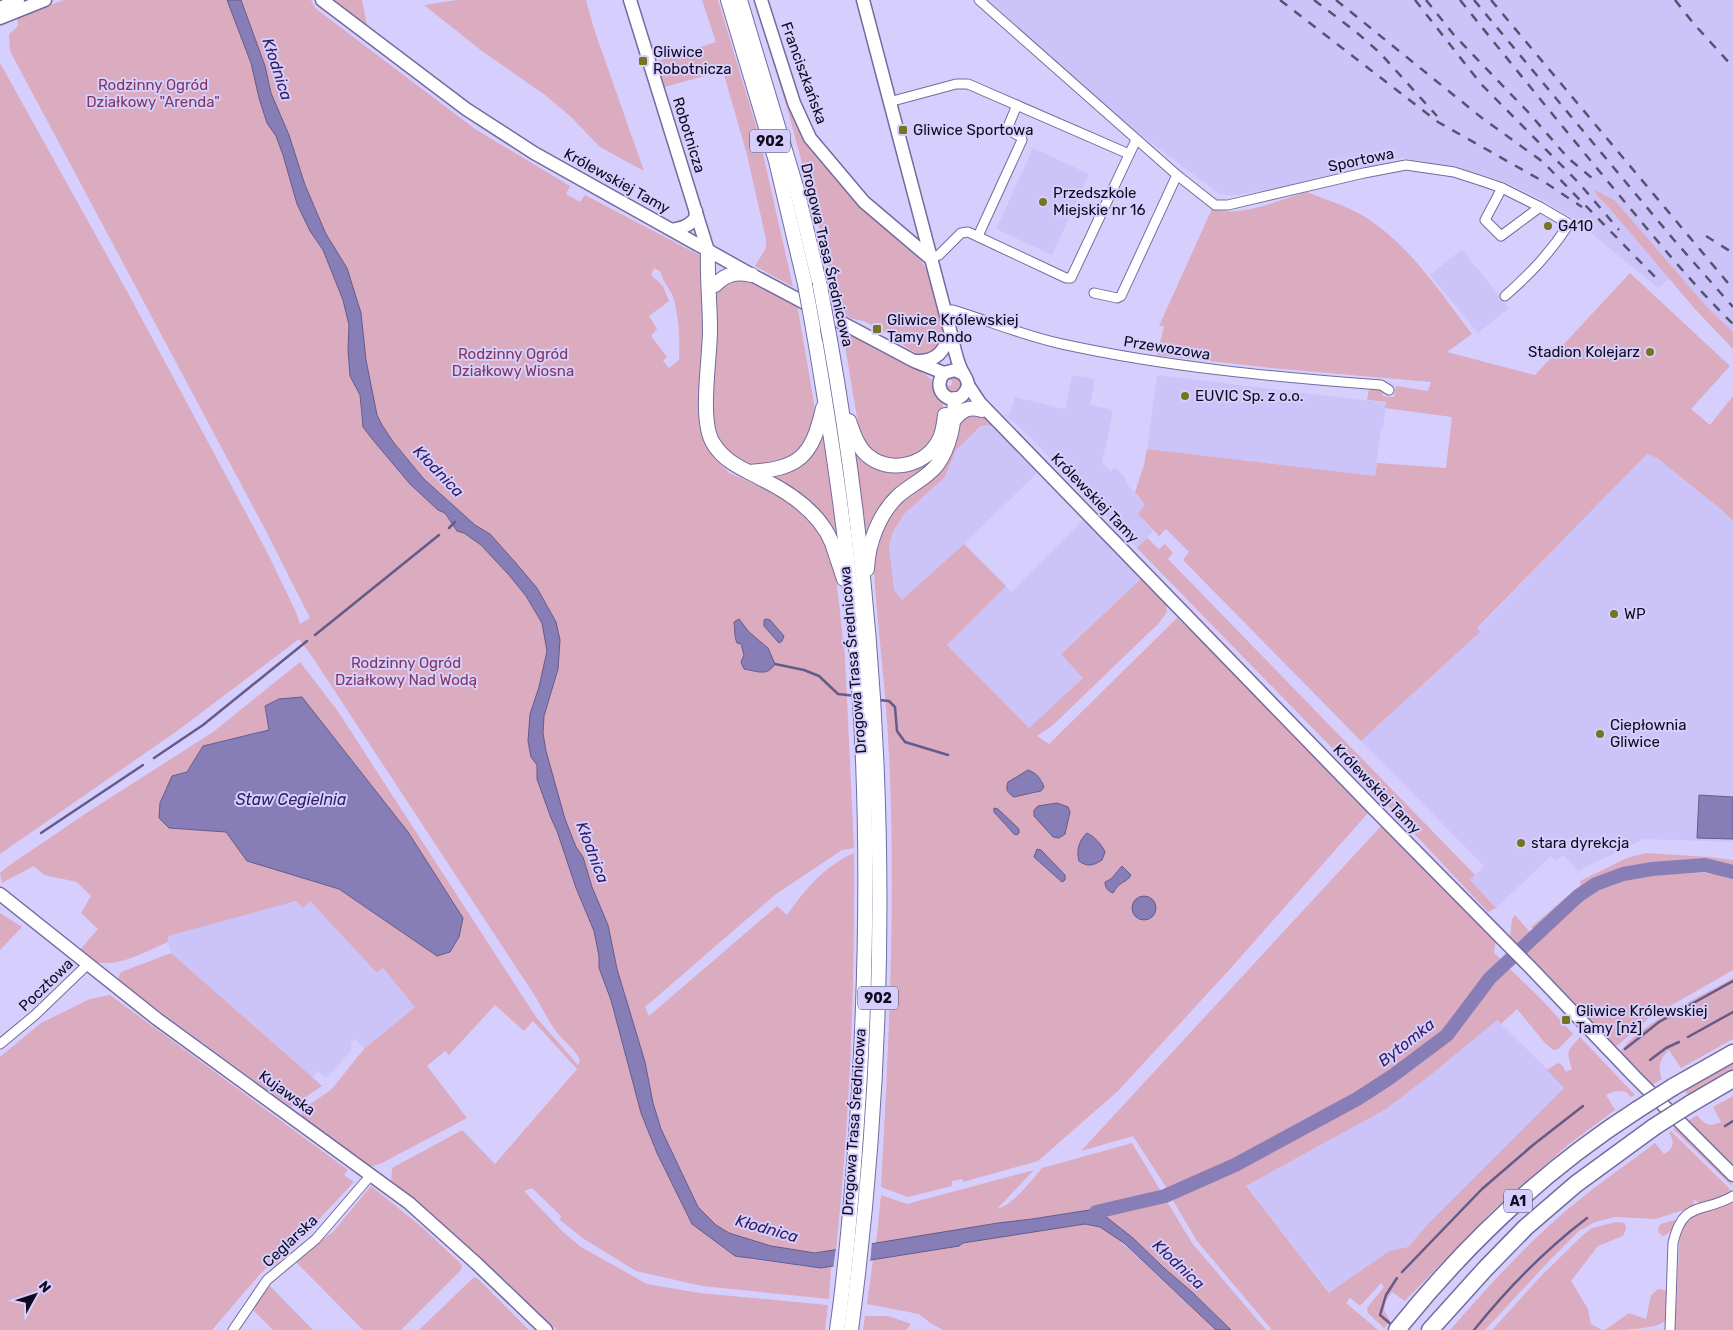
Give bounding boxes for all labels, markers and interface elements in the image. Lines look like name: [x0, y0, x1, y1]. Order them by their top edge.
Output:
street label: Franciszkańska: [777, 20, 831, 126]
water label: Kłodnica: [259, 36, 296, 103]
place label: Gliwice Robotnicza: [653, 43, 732, 78]
marker: Gliwice Robotnicza: [637, 55, 649, 67]
park label: Rodzinny Ogród Działkowy "Arenda": [86, 76, 220, 111]
street label: Robotnicza: [669, 95, 709, 175]
place label: Gliwice Sportowa: [913, 121, 1033, 139]
marker: Gliwice Sportowa: [897, 124, 909, 136]
road number: 902: [750, 130, 790, 152]
street label: Królewskiej Tamy: [561, 144, 673, 218]
street label: Sportowa: [1326, 144, 1396, 176]
street label: Drogowa Trasa Średnicowa: [797, 161, 857, 349]
place label: Przedszkole Miejskie nr 16: [1053, 184, 1145, 219]
marker: Przedszkole Miejskie nr 16: [1037, 196, 1049, 208]
place label: G410: [1558, 217, 1593, 235]
marker: G410: [1542, 220, 1554, 232]
place label: Gliwice Królewskiej Tamy Rondo: [887, 311, 1019, 346]
marker: Gliwice Królewskiej Tamy Rondo: [871, 323, 883, 335]
street label: Przewozowa: [1122, 332, 1212, 364]
place label: Stadion Kolejarz: [1528, 343, 1640, 361]
park label: Rodzinny Ogród Działkowy Wiosna: [452, 345, 574, 380]
marker: Stadion Kolejarz: [1644, 346, 1656, 358]
place label: EUVIC Sp. z o.o.: [1195, 387, 1303, 405]
marker: EUVIC Sp. z o.o.: [1179, 390, 1191, 402]
water label: Kłodnica: [409, 442, 468, 501]
street label: Królewskiej Tamy: [1047, 449, 1143, 547]
street label: Drogowa Trasa Średnicowa: [836, 566, 870, 754]
place label: WP: [1624, 605, 1646, 623]
marker: WP: [1608, 608, 1620, 620]
park label: Rodzinny Ogród Działkowy Nad Wodą: [335, 654, 477, 689]
place label: Ciepłownia Gliwice: [1610, 716, 1687, 751]
marker: Ciepłownia Gliwice: [1594, 728, 1606, 740]
street label: Królewskiej Tamy: [1329, 740, 1425, 838]
water label: Staw Cegielnia: [236, 790, 346, 809]
water label: Kłodnica: [572, 819, 613, 886]
place label: stara dyrekcja: [1531, 834, 1629, 852]
marker: stara dyrekcja: [1515, 837, 1527, 849]
street label: Pocztowa: [15, 955, 77, 1015]
road number: 902: [858, 986, 898, 1010]
place label: Gliwice Królewskiej Tamy [nż]: [1576, 1002, 1708, 1037]
water label: Bytomka: [1374, 1014, 1438, 1070]
marker: Gliwice Królewskiej Tamy [nż]: [1560, 1014, 1572, 1026]
street label: Drogowa Trasa Średnicowa: [838, 1028, 870, 1216]
street label: Kujawska: [255, 1067, 319, 1119]
road number: A1: [1504, 1190, 1532, 1212]
water label: Kłodnica: [733, 1210, 800, 1246]
street label: Ceglarska: [259, 1211, 321, 1271]
water label: Kłodnica: [1149, 1235, 1209, 1293]
north arrow: [10, 1270, 60, 1320]
text: N: [35, 1278, 54, 1296]

